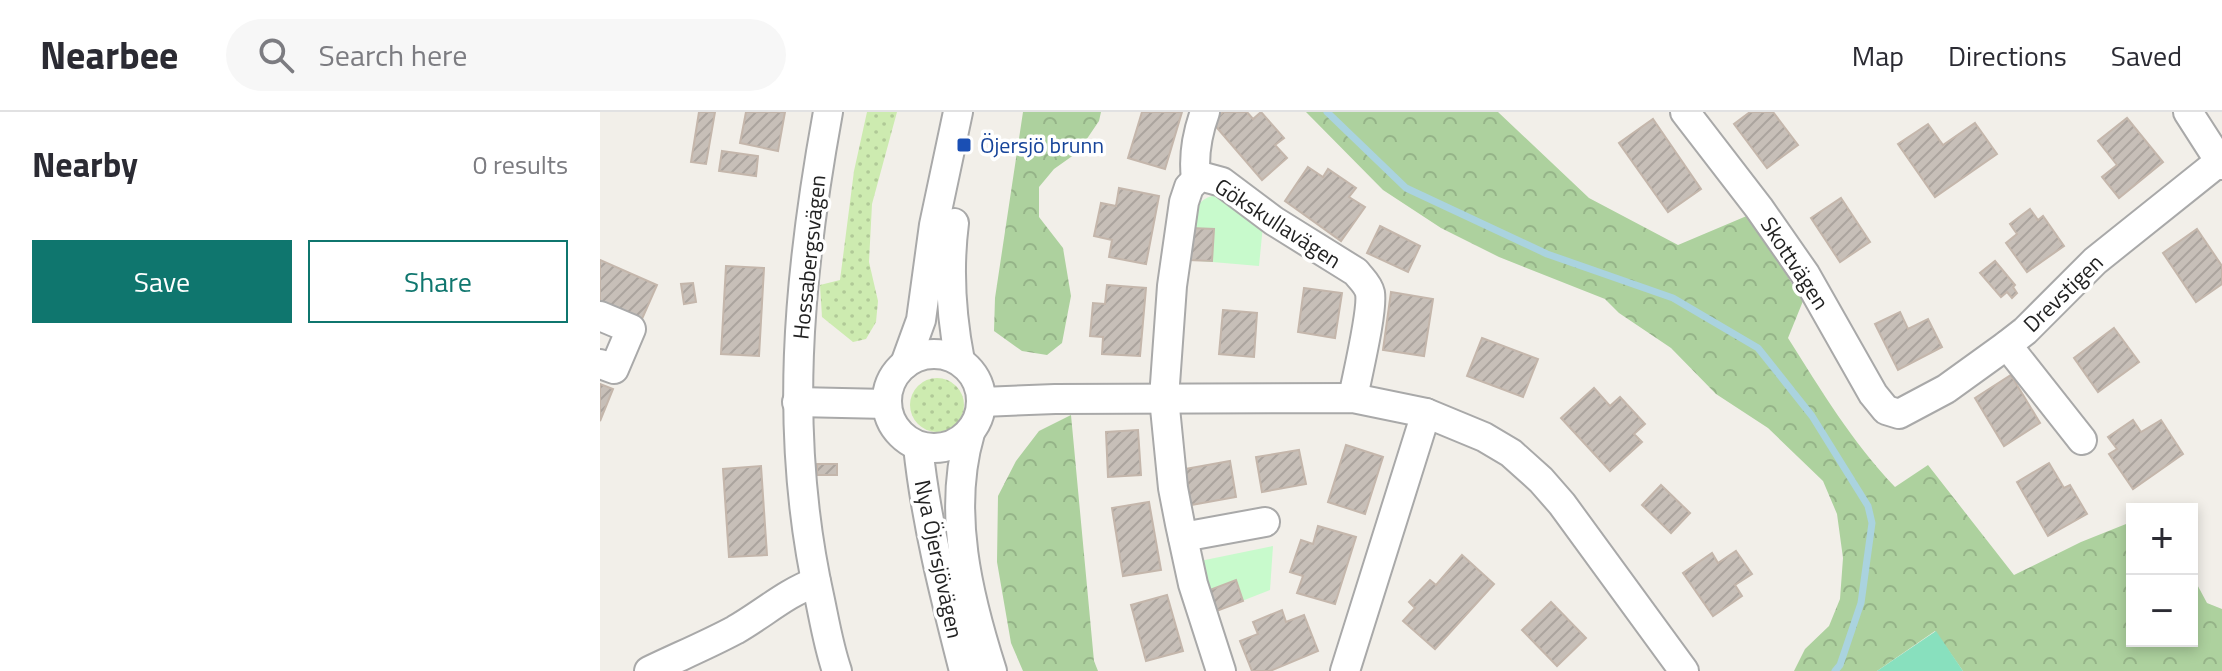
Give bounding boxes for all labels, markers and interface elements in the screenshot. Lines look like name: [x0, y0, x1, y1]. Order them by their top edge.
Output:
search box: [226, 19, 786, 91]
text: Nearbee: [40, 26, 178, 84]
text: Search here: [318, 32, 467, 78]
icon: search: [254, 33, 298, 77]
text: Map: [1852, 34, 1904, 77]
text: Directions: [1948, 34, 2067, 77]
text: Saved: [2111, 34, 2182, 77]
place label: Öjersjö brunn: [980, 128, 1104, 162]
marker: Öjersjö brunn: [955, 136, 973, 154]
text: Nearby: [32, 138, 138, 190]
text: 0 results: [473, 145, 568, 184]
street label: Gökskullavägen: [1208, 169, 1348, 277]
street label: Hossabergsvägen: [783, 173, 835, 341]
street label: Skottvägen: [1752, 210, 1838, 316]
button: Save: [32, 240, 292, 323]
button: Share: [308, 240, 568, 323]
street label: Drevstigen: [2015, 246, 2111, 340]
street label: Nya Öjersjövägen: [906, 477, 972, 641]
map controls: [2126, 503, 2198, 647]
button: +: [2126, 503, 2198, 575]
button: −: [2126, 575, 2198, 647]

